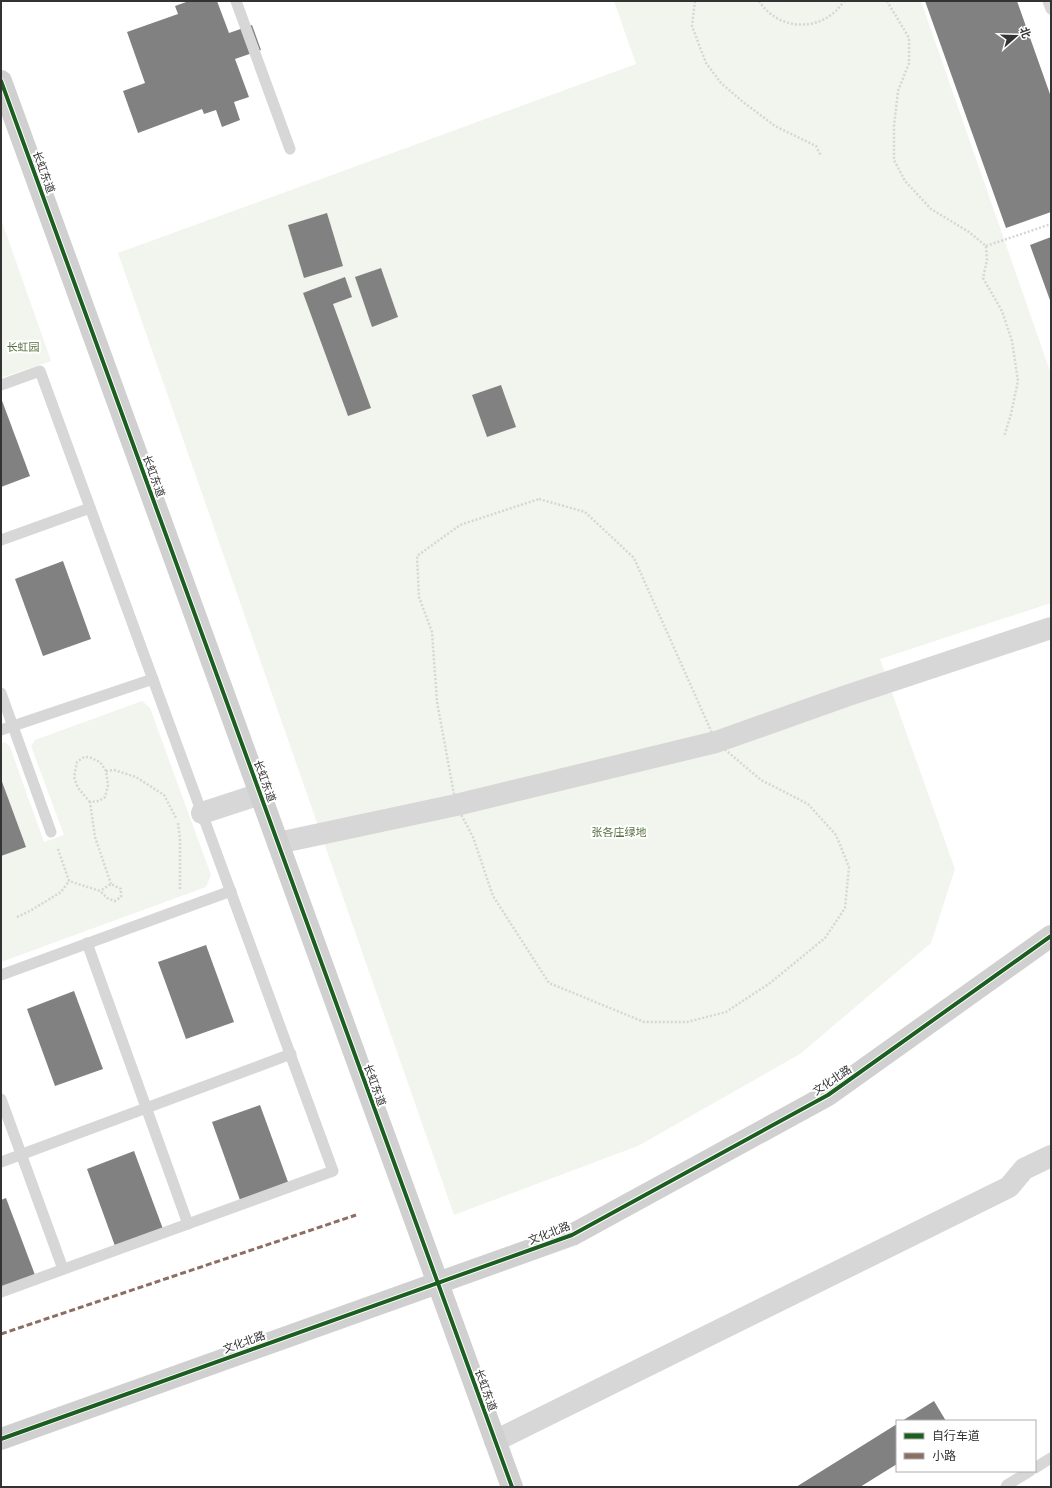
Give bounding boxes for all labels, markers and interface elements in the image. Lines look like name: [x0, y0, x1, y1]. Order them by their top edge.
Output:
north arrow: [996, 16, 1036, 56]
text: 北: [1018, 25, 1033, 40]
street label: 长虹东道: [31, 149, 57, 195]
park label: 长虹园: [7, 341, 40, 353]
street label: 长虹东道: [141, 453, 167, 499]
street label: 长虹东道: [252, 758, 278, 804]
park label: 张各庄绿地: [592, 826, 647, 838]
street label: 长虹东道: [362, 1062, 388, 1108]
street label: 文化北路: [810, 1063, 854, 1097]
street label: 文化北路: [526, 1220, 572, 1246]
street label: 文化北路: [221, 1329, 267, 1355]
street label: 长虹东道: [473, 1367, 499, 1413]
legend: [896, 1420, 1036, 1472]
text: 自行车道: [932, 1429, 980, 1443]
text: 小路: [932, 1449, 956, 1463]

